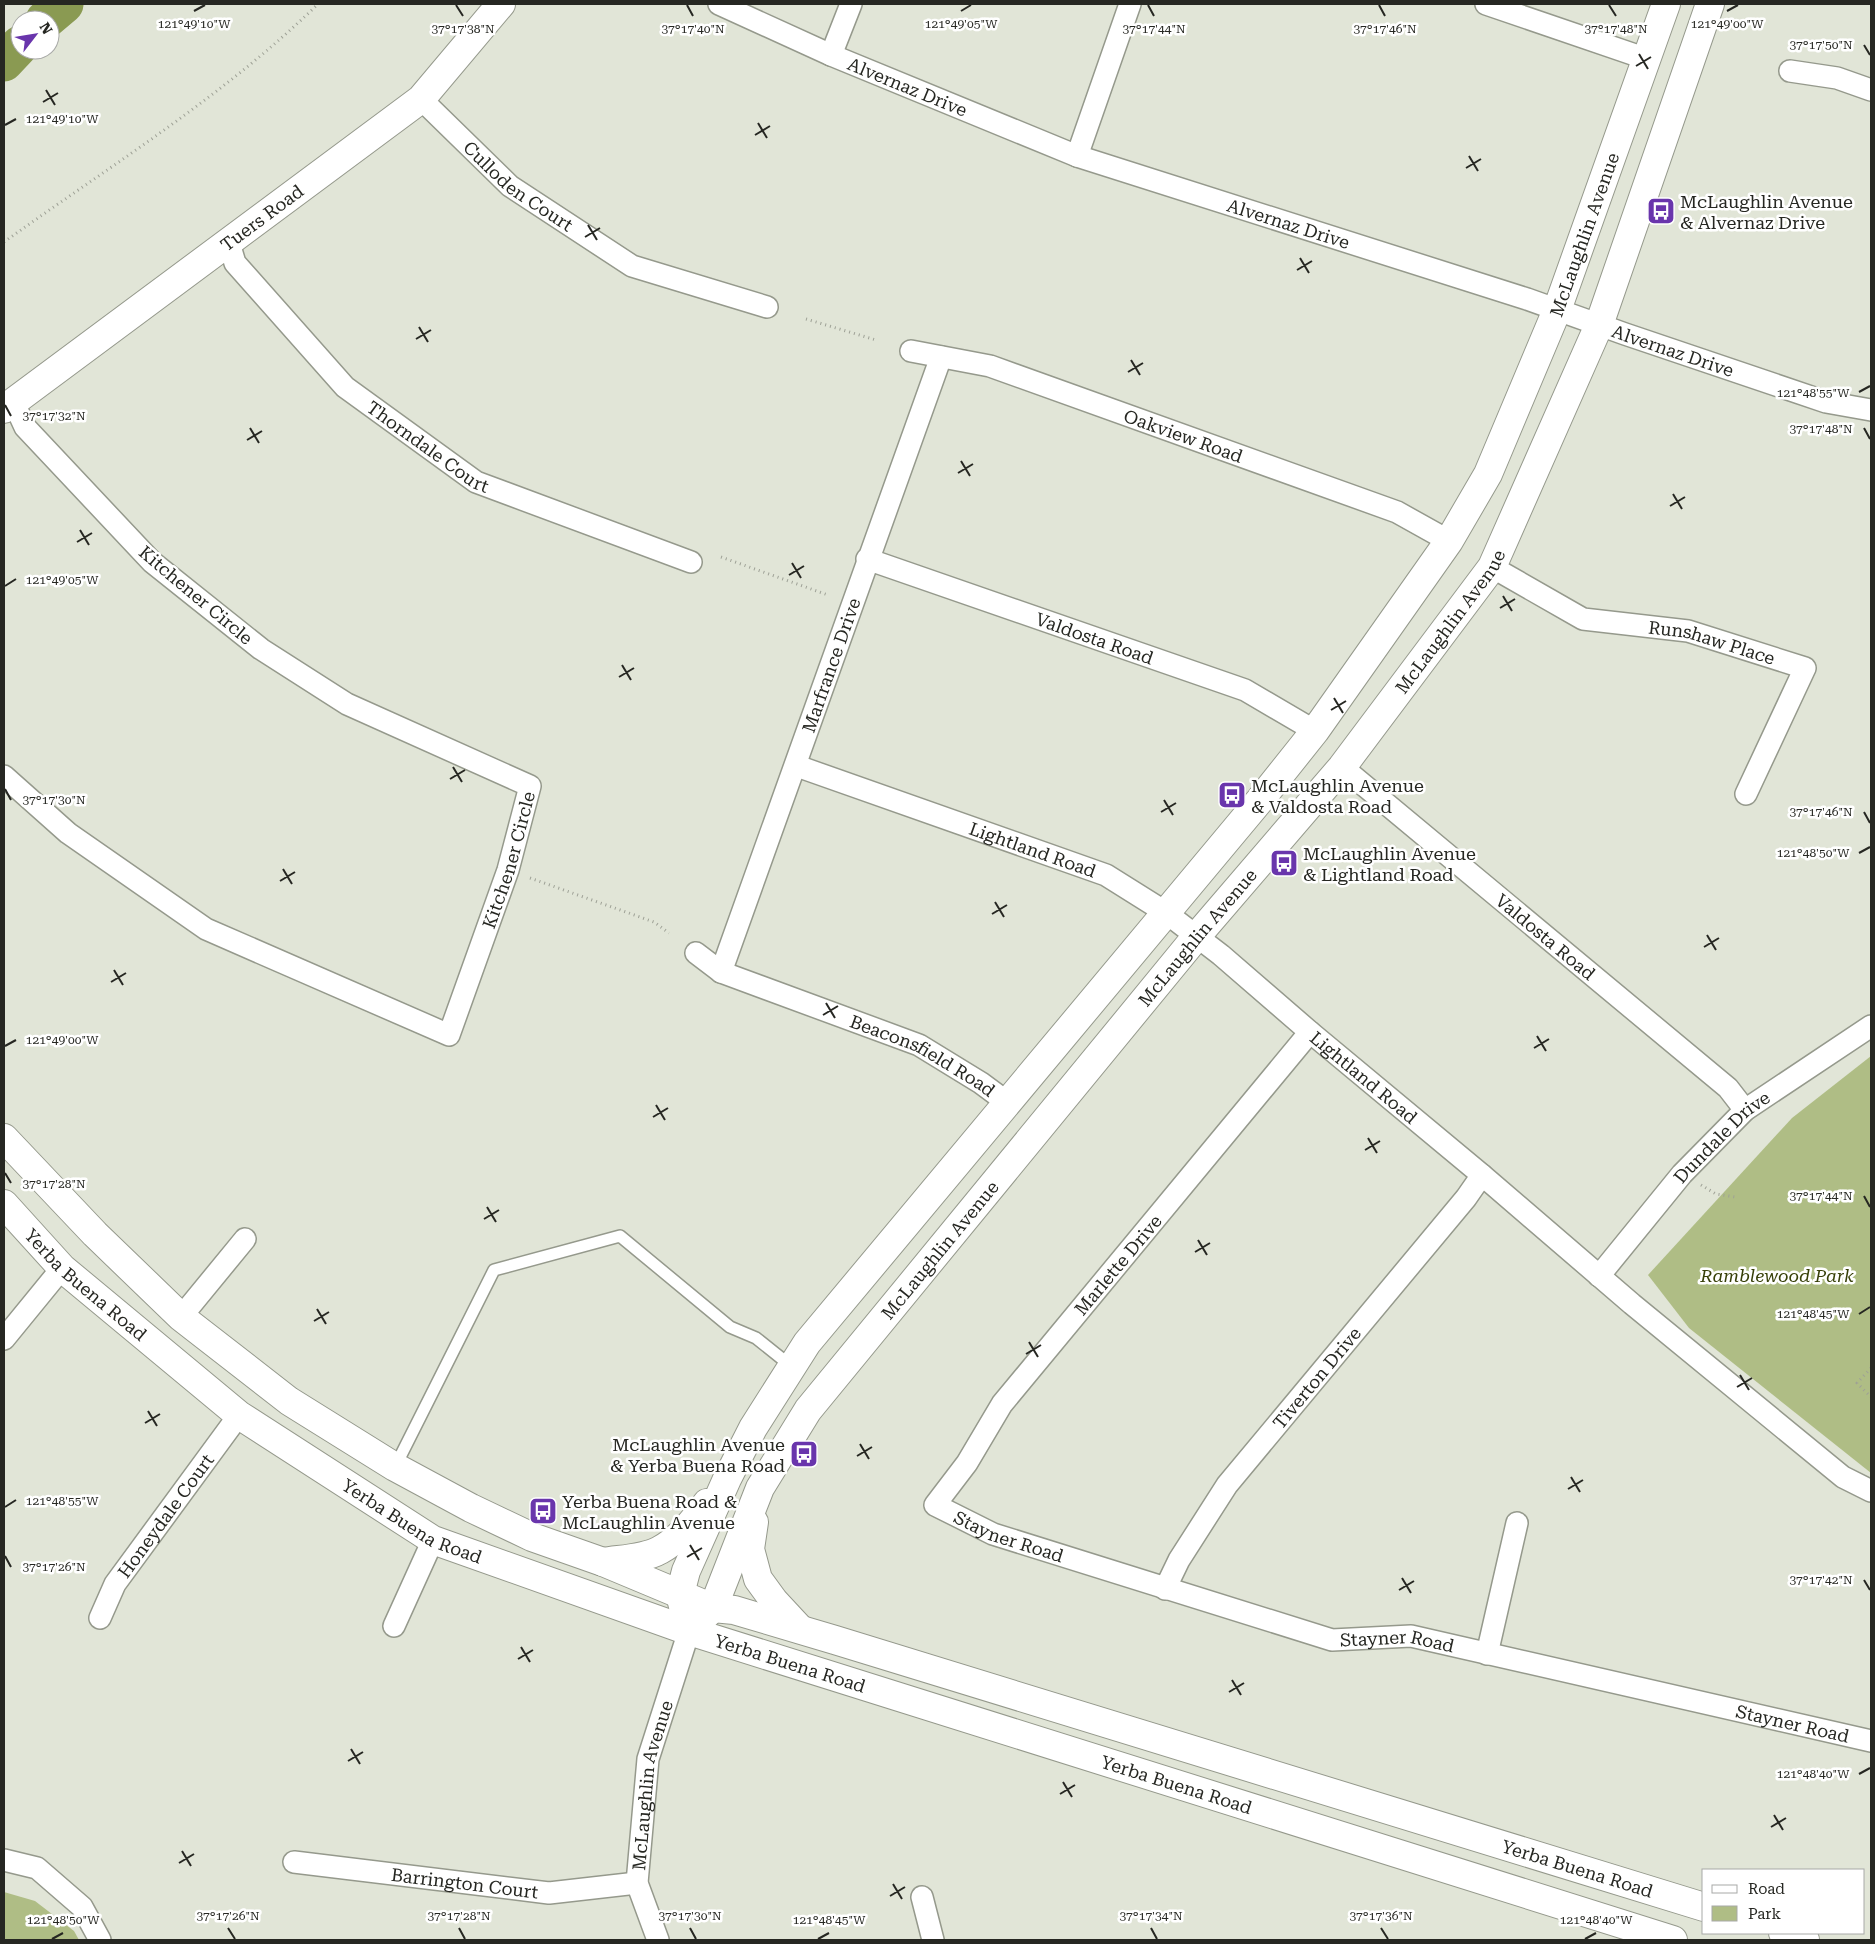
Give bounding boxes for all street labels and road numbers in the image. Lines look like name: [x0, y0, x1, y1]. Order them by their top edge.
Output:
street label: Alvernaz Drive: [845, 53, 971, 120]
street label: Culloden Court: [460, 136, 577, 235]
street label: McLaughlin Avenue: [1545, 149, 1623, 319]
street label: Tuers Road: [216, 180, 307, 255]
street label: Alvernaz Drive: [1225, 194, 1352, 253]
street label: Alvernaz Drive: [1609, 320, 1737, 381]
street label: Thorndale Court: [363, 396, 492, 496]
street label: Oakview Road: [1121, 404, 1246, 467]
street label: Kitchener Circle: [135, 541, 257, 649]
street label: McLaughlin Avenue: [1391, 546, 1509, 697]
street label: Marfrance Drive: [797, 595, 864, 735]
street label: Valdosta Road: [1033, 608, 1157, 668]
street label: Runshaw Place: [1647, 616, 1778, 668]
street label: Kitchener Circle: [478, 789, 539, 931]
street label: Lightland Road: [967, 817, 1099, 881]
street label: McLaughlin Avenue: [1133, 864, 1261, 1010]
street label: Valdosta Road: [1492, 889, 1600, 984]
street label: Beaconsfield Road: [847, 1010, 1000, 1101]
street label: Lightland Road: [1306, 1026, 1422, 1128]
street label: Dundale Drive: [1669, 1086, 1774, 1187]
street label: McLaughlin Avenue: [877, 1176, 1002, 1323]
street label: Marlette Drive: [1070, 1211, 1166, 1319]
street label: Yerba Buena Road: [21, 1224, 152, 1345]
street label: Tiverton Drive: [1268, 1322, 1365, 1433]
street label: Honeydale Court: [113, 1449, 218, 1582]
street label: Yerba Buena Road: [338, 1474, 485, 1567]
street label: Stayner Road: [951, 1506, 1067, 1566]
street label: Stayner Road: [1339, 1626, 1457, 1656]
street label: Yerba Buena Road: [712, 1629, 869, 1696]
street label: McLaughlin Avenue: [628, 1697, 677, 1871]
street label: Stayner Road: [1734, 1700, 1852, 1746]
street label: Yerba Buena Road: [1098, 1751, 1255, 1818]
street label: Yerba Buena Road: [1499, 1835, 1656, 1901]
street label: Barrington Court: [390, 1863, 540, 1902]

